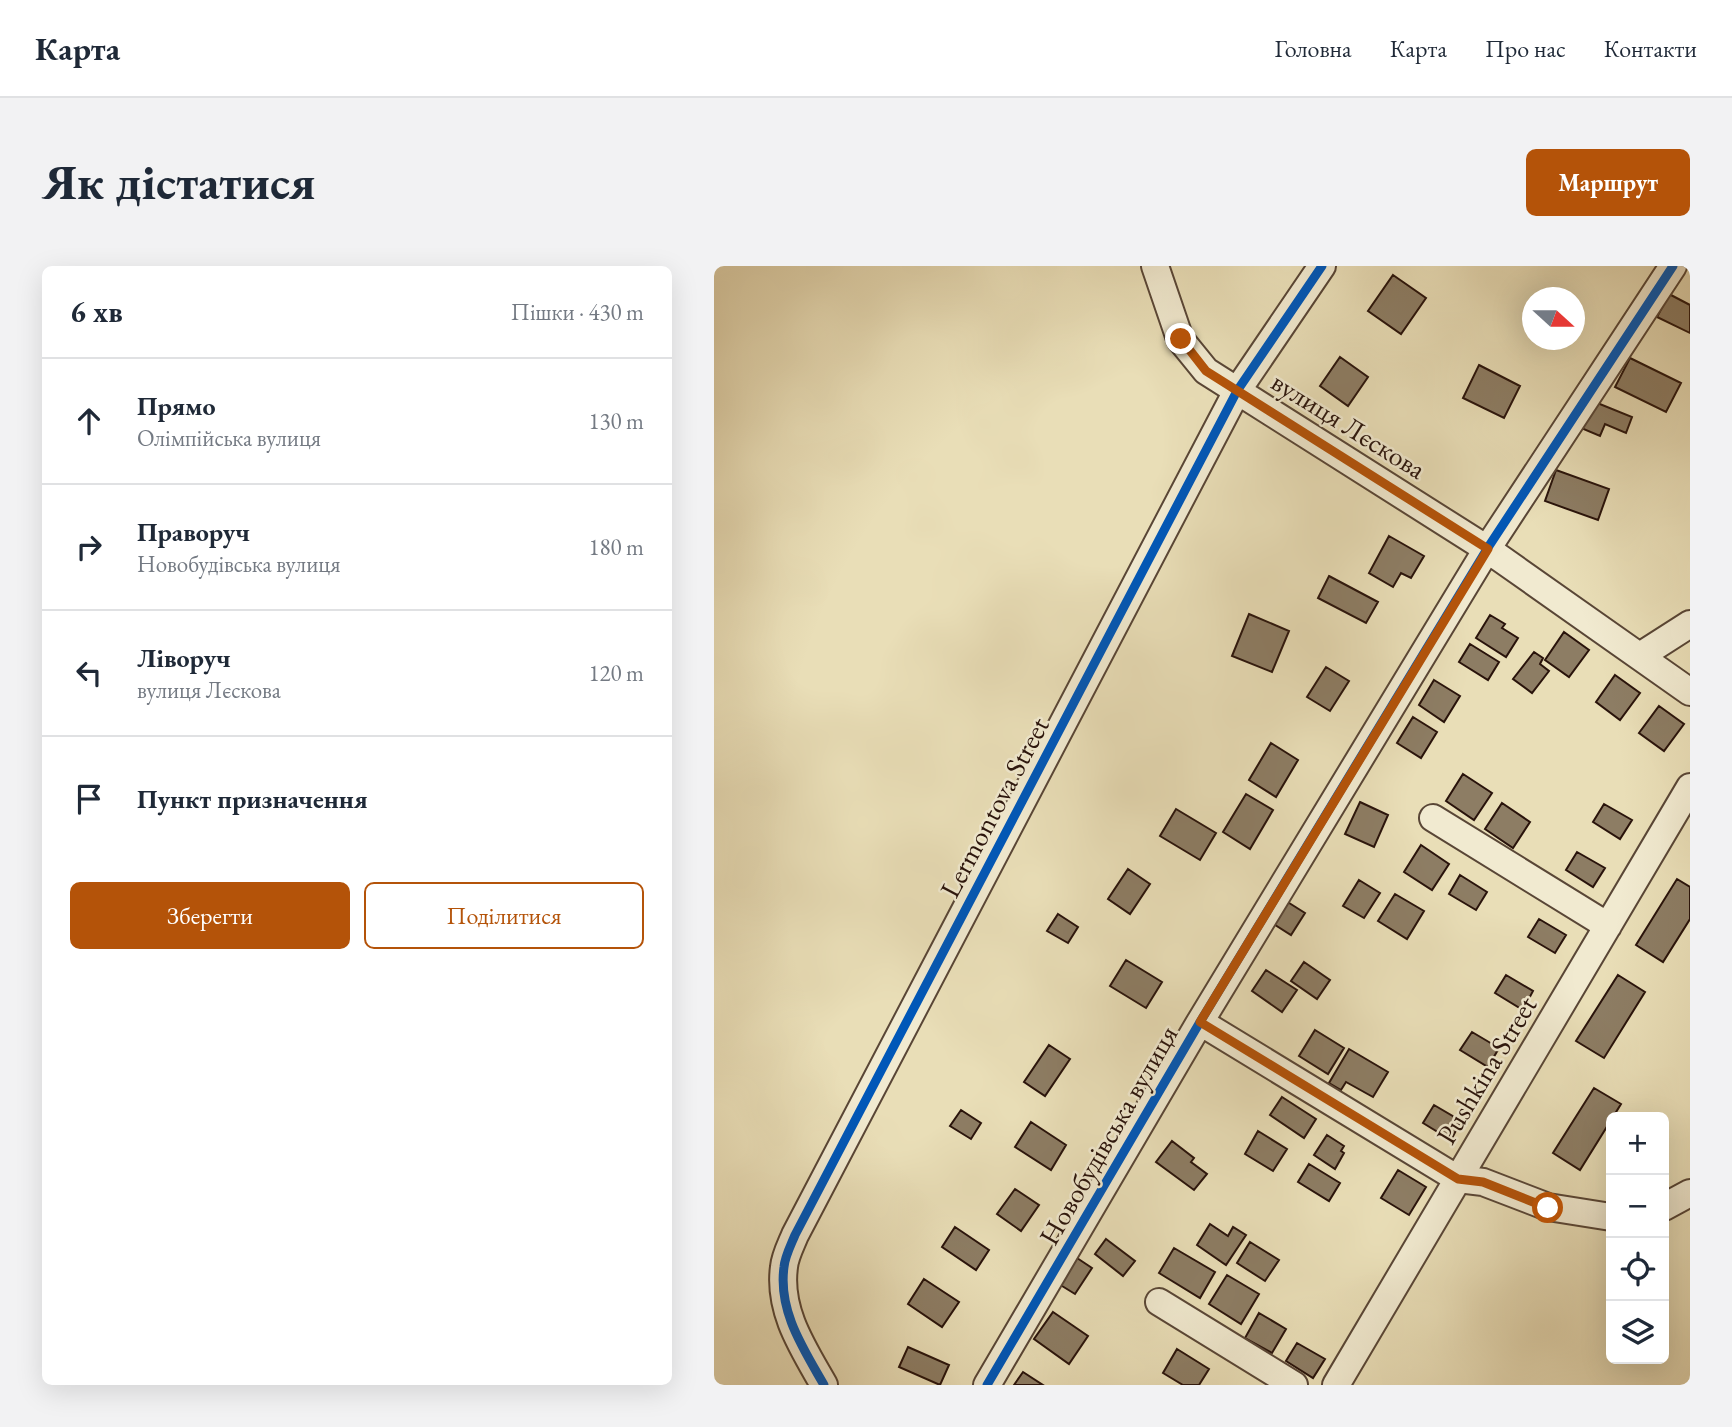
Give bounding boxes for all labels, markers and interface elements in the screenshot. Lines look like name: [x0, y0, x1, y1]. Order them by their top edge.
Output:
text: Карта: [35, 27, 120, 70]
text: Головна: [1274, 33, 1352, 64]
text: Карта: [1390, 33, 1447, 64]
text: Про нас: [1485, 33, 1566, 64]
text: Контакти: [1604, 33, 1697, 64]
button: Маршрут: [1526, 149, 1690, 216]
text: Як дістатися: [42, 150, 316, 214]
north arrow: [1522, 287, 1585, 350]
text: 6 хв: [70, 292, 123, 331]
text: Пішки · 430 m: [511, 297, 644, 327]
route end: [1165, 323, 1196, 354]
street label: вулиця Лєскова: [1265, 363, 1434, 487]
text: Прямо: [137, 389, 216, 423]
icon: ahead: [70, 402, 108, 440]
text: 130 m: [588, 406, 644, 436]
text: Олімпійська вулиця: [137, 423, 321, 453]
text: Праворуч: [137, 515, 250, 549]
icon: right: [70, 528, 108, 566]
text: 180 m: [588, 532, 644, 562]
text: Новобудівська вулиця: [137, 549, 340, 579]
text: Ліворуч: [137, 641, 231, 675]
icon: left: [70, 654, 108, 692]
text: 120 m: [588, 658, 644, 688]
text: вулиця Лєскова: [137, 675, 281, 705]
street label: Lermontova Street: [931, 710, 1057, 903]
icon: arrive: [70, 780, 108, 818]
text: Пункт призначення: [137, 782, 368, 816]
button: Зберегти: [70, 882, 350, 949]
button: Поділитися: [364, 882, 644, 949]
street label: Pushkina Street: [1428, 989, 1544, 1151]
street label: Новобудівська вулиця: [1031, 1019, 1185, 1251]
map controls: [1606, 1112, 1669, 1364]
button: +: [1606, 1112, 1669, 1175]
button: −: [1606, 1175, 1669, 1238]
route start: [1532, 1192, 1563, 1223]
button: locate: [1606, 1238, 1669, 1301]
button: layers: [1606, 1301, 1669, 1364]

